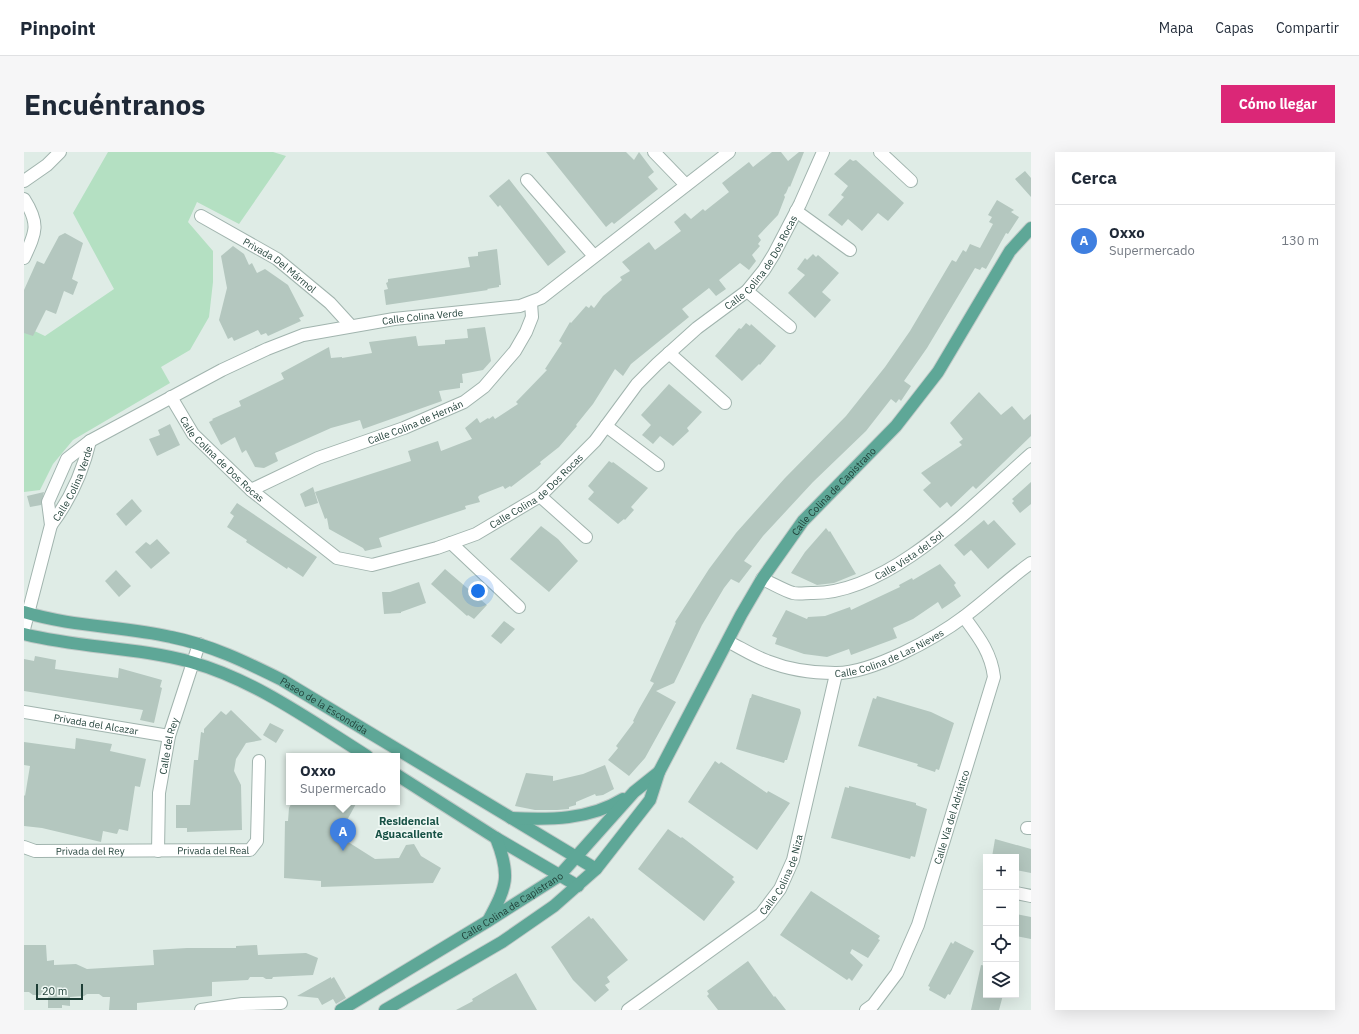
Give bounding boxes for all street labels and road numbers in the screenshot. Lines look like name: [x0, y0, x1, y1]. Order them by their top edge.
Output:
street label: Calle Colina de Dos Rocas: [722, 213, 800, 313]
street label: Privada Del Mármol: [240, 235, 319, 296]
street label: Calle Colina Verde: [381, 306, 464, 328]
street label: Calle Colina de Hernán: [366, 397, 465, 447]
street label: Calle Colina de Dos Rocas: [177, 414, 267, 505]
street label: Calle Colina Verde: [50, 444, 96, 524]
street label: Calle Colina de Capistrano: [789, 444, 879, 538]
street label: Calle Colina de Dos Rocas: [487, 451, 586, 532]
street label: Calle Vista del Sol: [873, 528, 947, 583]
street label: Calle Colina de Las Nieves: [834, 626, 946, 680]
street label: Paseo de la Escondida: [278, 674, 371, 738]
street label: Privada del Alcazar: [53, 711, 139, 738]
street label: Calle del Rey: [156, 716, 182, 775]
street label: Calle Vía del Adriático: [931, 768, 972, 866]
street label: Calle Colina de Niza: [757, 833, 806, 918]
street label: Privada del Real: [177, 844, 250, 857]
street label: Privada del Rey: [56, 845, 125, 858]
street label: Calle Colina de Capistrano: [459, 870, 566, 943]

